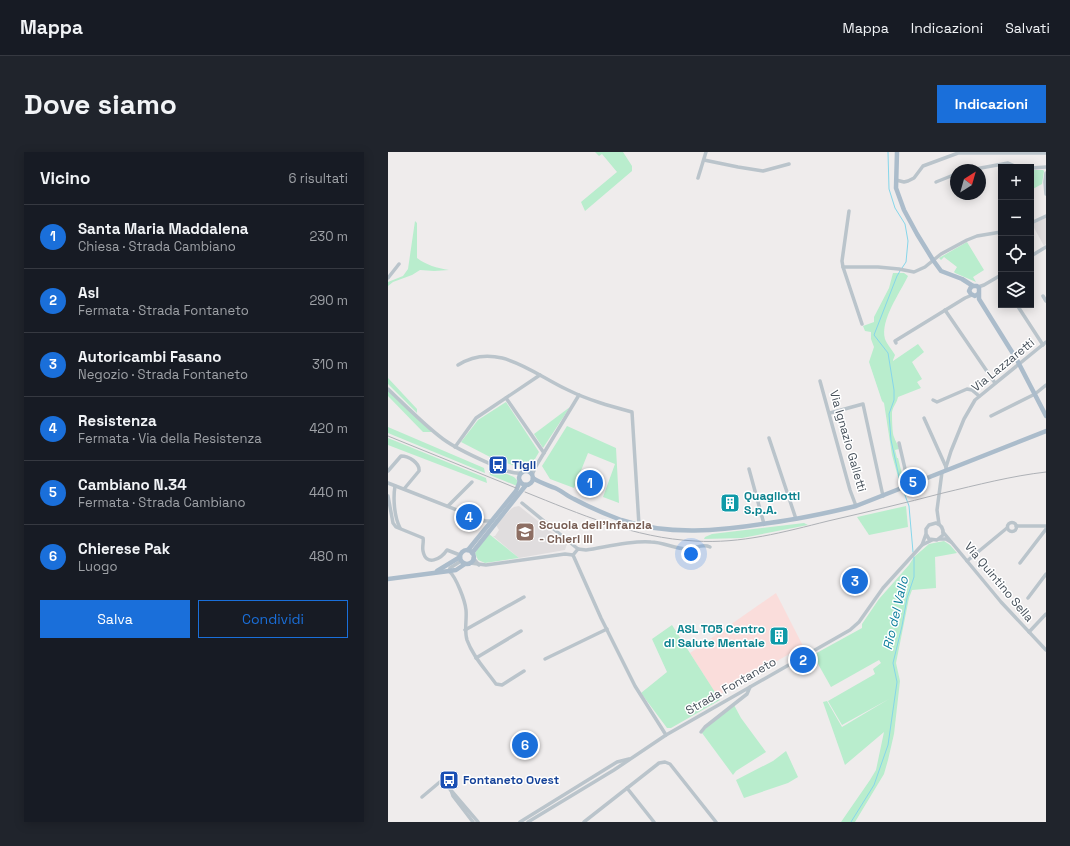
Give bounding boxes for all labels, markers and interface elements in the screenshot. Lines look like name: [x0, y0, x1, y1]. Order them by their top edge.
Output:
text: Mappa: [20, 15, 83, 40]
text: Mappa: [843, 19, 889, 37]
text: Indicazioni: [911, 19, 983, 37]
text: Salvati: [1005, 19, 1050, 37]
button: Indicazioni: [937, 85, 1046, 123]
text: Dove siamo: [24, 86, 177, 122]
north arrow: [950, 164, 986, 200]
map controls: [998, 164, 1034, 308]
button: +: [998, 164, 1034, 200]
text: Vicino: [40, 167, 90, 189]
text: 6 risultati: [288, 170, 348, 187]
button: −: [998, 200, 1034, 236]
text: Santa Maria Maddalena: [78, 219, 249, 238]
text: 1: [50, 228, 56, 245]
text: 230 m: [310, 228, 348, 245]
button: locate: [998, 236, 1034, 272]
text: Chiesa · Strada Cambiano: [78, 238, 236, 255]
button: layers: [998, 272, 1034, 308]
text: Asl: [78, 283, 99, 302]
text: 2: [49, 292, 57, 309]
text: 290 m: [309, 292, 348, 309]
text: Fermata · Strada Fontaneto: [78, 302, 249, 319]
street label: Via Lazzaretti: [968, 335, 1038, 395]
text: Autoricambi Fasano: [78, 347, 221, 366]
text: 3: [49, 356, 57, 373]
text: 310 m: [312, 356, 348, 373]
text: Negozio · Strada Fontaneto: [78, 366, 248, 383]
street label: Via Ignazio Galletti: [826, 388, 870, 494]
text: Resistenza: [78, 411, 157, 430]
text: 4: [49, 420, 57, 437]
text: 420 m: [309, 420, 348, 437]
text: Fermata · Via della Resistenza: [78, 430, 262, 447]
bus stop icon: Tigli: [487, 454, 509, 476]
place label: Tigli: [512, 457, 536, 473]
pin: 5: [900, 467, 926, 497]
pin: 1: [577, 468, 603, 498]
text: Cambiano N.34: [78, 475, 187, 494]
text: 5: [49, 484, 57, 501]
text: 440 m: [309, 484, 348, 501]
place label: Quagliotti S.p.A.: [744, 488, 800, 518]
building icon: Quagliotti S.p.A.: [719, 492, 741, 514]
text: Fermata · Strada Cambiano: [78, 494, 245, 511]
pin: 4: [456, 502, 482, 532]
place label: Scuola dell'Infanzia - Chieri III: [539, 517, 652, 547]
school or university icon: Scuola dell'Infanzia - Chieri III: [514, 521, 536, 543]
text: Chierese Pak: [78, 539, 170, 558]
street label: Via Quintino Sella: [961, 539, 1037, 625]
your location: [681, 544, 701, 564]
text: 6: [49, 548, 57, 565]
text: 480 m: [309, 548, 348, 565]
text: Luogo: [78, 558, 117, 575]
pin: 3: [842, 566, 868, 596]
water label: Rio del Vallo: [879, 574, 912, 651]
button: Salva: [40, 600, 190, 638]
button: Condividi: [198, 600, 348, 638]
place label: ASL TO5 Centro di Salute Mentale: [664, 621, 765, 651]
building icon: ASL TO5 Centro di Salute Mentale: [768, 625, 790, 647]
pin: 2: [790, 645, 816, 675]
street label: Strada Fontaneto: [683, 654, 779, 718]
pin: 6: [512, 730, 538, 760]
bus stop icon: Fontaneto Ovest: [438, 769, 460, 791]
place label: Fontaneto Ovest: [463, 772, 559, 788]

